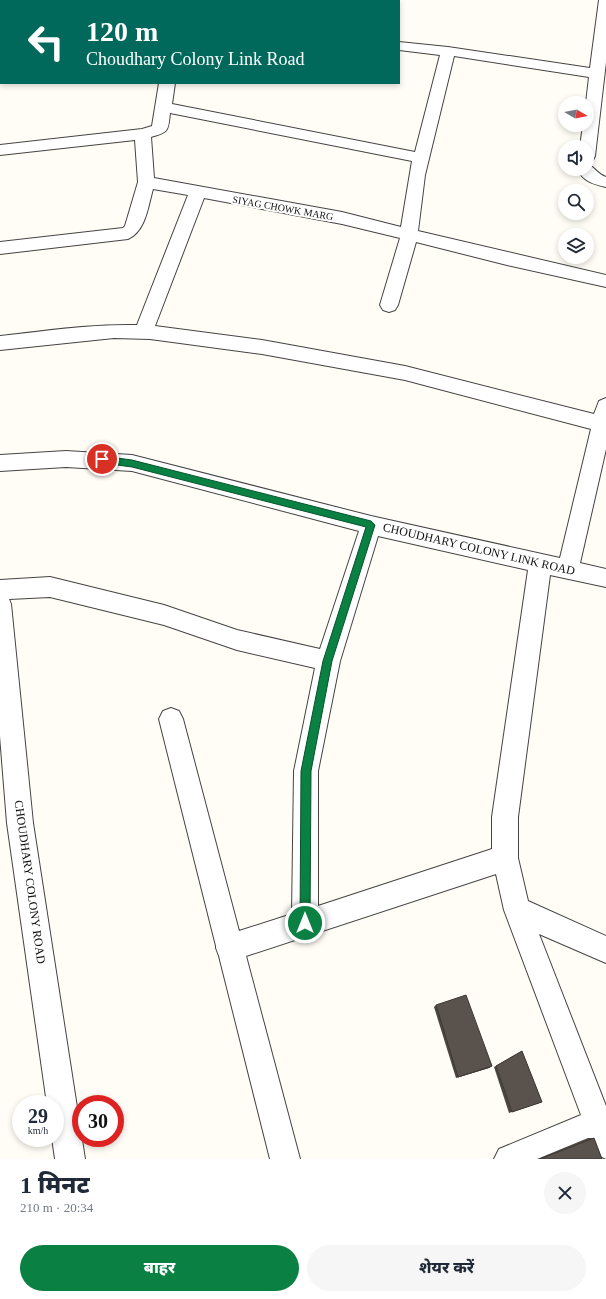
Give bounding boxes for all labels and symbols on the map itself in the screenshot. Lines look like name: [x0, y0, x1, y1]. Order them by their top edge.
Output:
north arrow: [558, 96, 594, 132]
street label: SIYAG CHOWK MARG: [232, 194, 334, 222]
pin: [85, 442, 119, 476]
street label: CHOUDHARY COLONY LINK ROAD: [382, 520, 577, 578]
street label: CHOUDHARY COLONY ROAD: [12, 799, 48, 965]
position arrow: [284, 902, 326, 944]
speed limit sign: 30: [72, 1095, 124, 1147]

